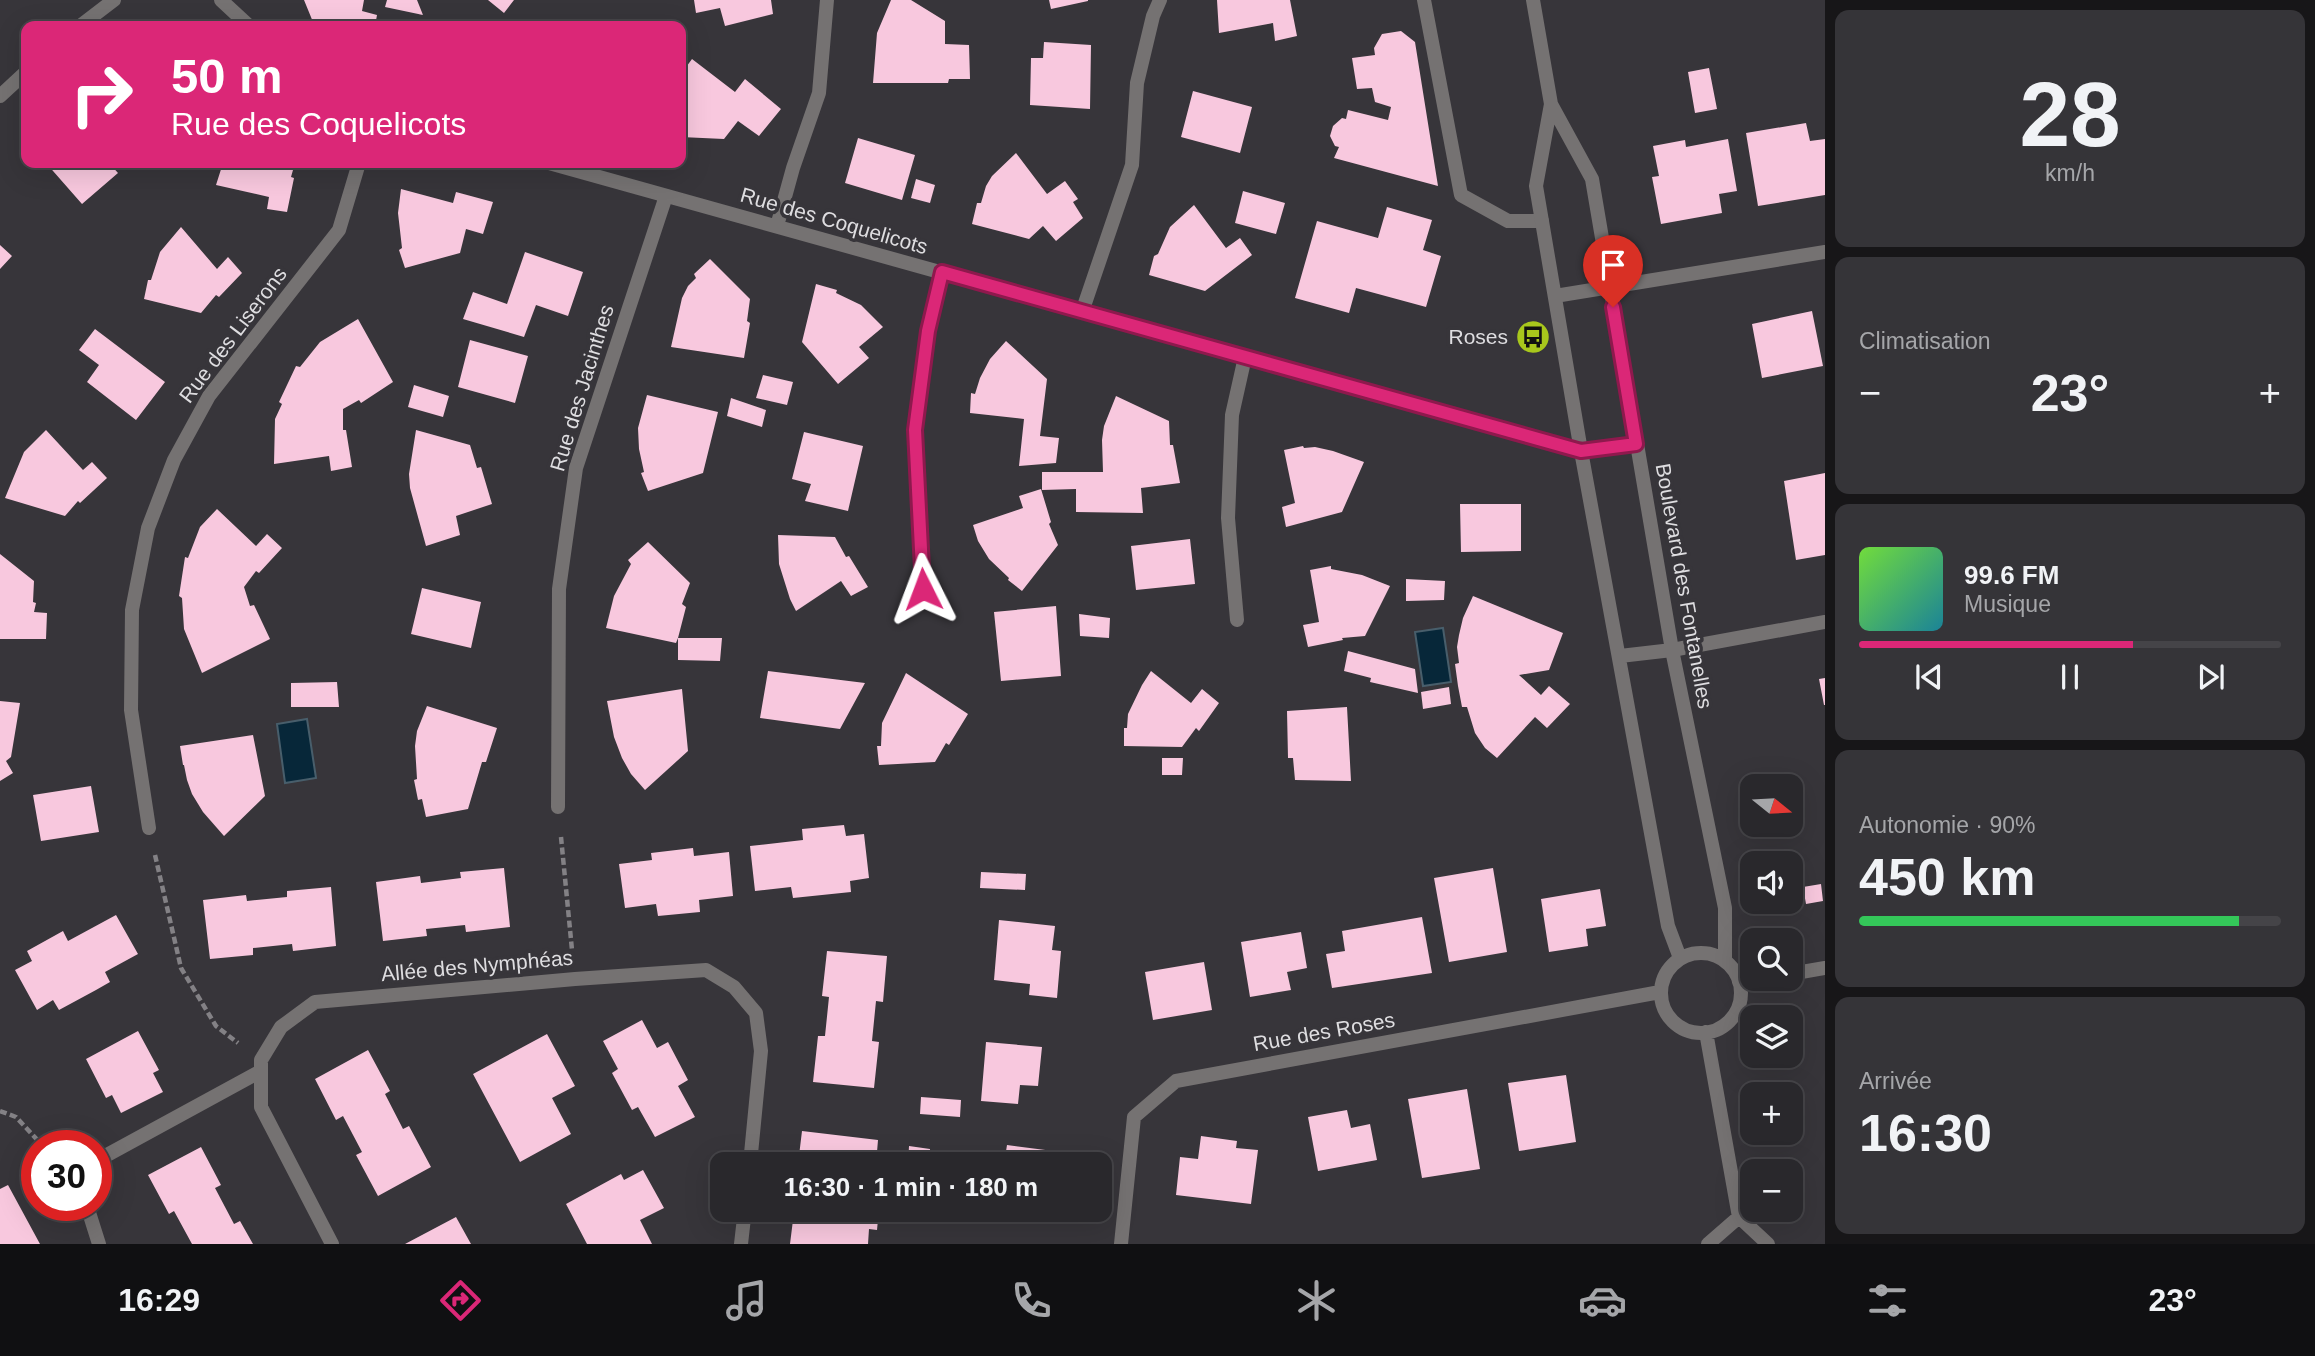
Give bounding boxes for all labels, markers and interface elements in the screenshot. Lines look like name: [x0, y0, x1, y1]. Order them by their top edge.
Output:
icon: right: [56, 49, 147, 140]
text: 50 m: [171, 49, 283, 103]
text: 28: [2019, 64, 2121, 165]
text: Rue des Coquelicots: [171, 106, 466, 142]
text: km/h: [2045, 160, 2095, 186]
street label: Rue des Coquelicots: [738, 183, 930, 258]
pin: [1583, 235, 1643, 307]
icon: arrive: [1594, 246, 1632, 284]
street label: Rue des Liserons: [174, 263, 291, 407]
street label: Rue des Jacinthes: [545, 302, 618, 474]
bus stop icon: Roses: [1514, 318, 1552, 356]
place label: Roses: [1448, 325, 1508, 348]
text: Climatisation: [1859, 328, 1991, 354]
text: 23°: [2031, 364, 2109, 422]
text: −: [1859, 372, 1881, 414]
text: +: [2259, 372, 2281, 414]
street label: Boulevard des Fontanelles: [1652, 461, 1717, 710]
position arrow: [886, 552, 960, 626]
text: 99.6 FM: [1964, 560, 2059, 590]
text: Musique: [1964, 591, 2051, 617]
icon: previous: [1910, 658, 1948, 696]
icon: pause: [2051, 658, 2089, 696]
icon: next: [2192, 658, 2230, 696]
north arrow: [1740, 774, 1802, 836]
map controls: [1740, 774, 1803, 1222]
text: Autonomie · 90%: [1859, 812, 2035, 838]
text: 450 km: [1859, 848, 2035, 906]
button: sound: [1740, 851, 1803, 914]
button: search: [1740, 928, 1803, 991]
street label: Allée des Nymphéas: [380, 946, 574, 985]
button: layers: [1740, 1005, 1803, 1068]
street label: Rue des Roses: [1251, 1008, 1397, 1055]
text: Arrivée: [1859, 1068, 1932, 1094]
button: +: [1740, 1082, 1803, 1145]
text: 16:30: [1859, 1104, 1992, 1162]
speed limit sign: 30: [21, 1130, 112, 1221]
button: −: [1740, 1159, 1803, 1222]
text: 16:30 · 1 min · 180 m: [784, 1172, 1038, 1202]
icon: directions: [436, 1276, 485, 1325]
icon: music: [722, 1276, 771, 1325]
icon: phone: [1007, 1276, 1056, 1325]
icon: climate: [1292, 1276, 1341, 1325]
icon: car: [1578, 1276, 1627, 1325]
icon: filters: [1863, 1276, 1912, 1325]
text: 16:29: [118, 1282, 200, 1318]
text: 23°: [2148, 1282, 2197, 1318]

